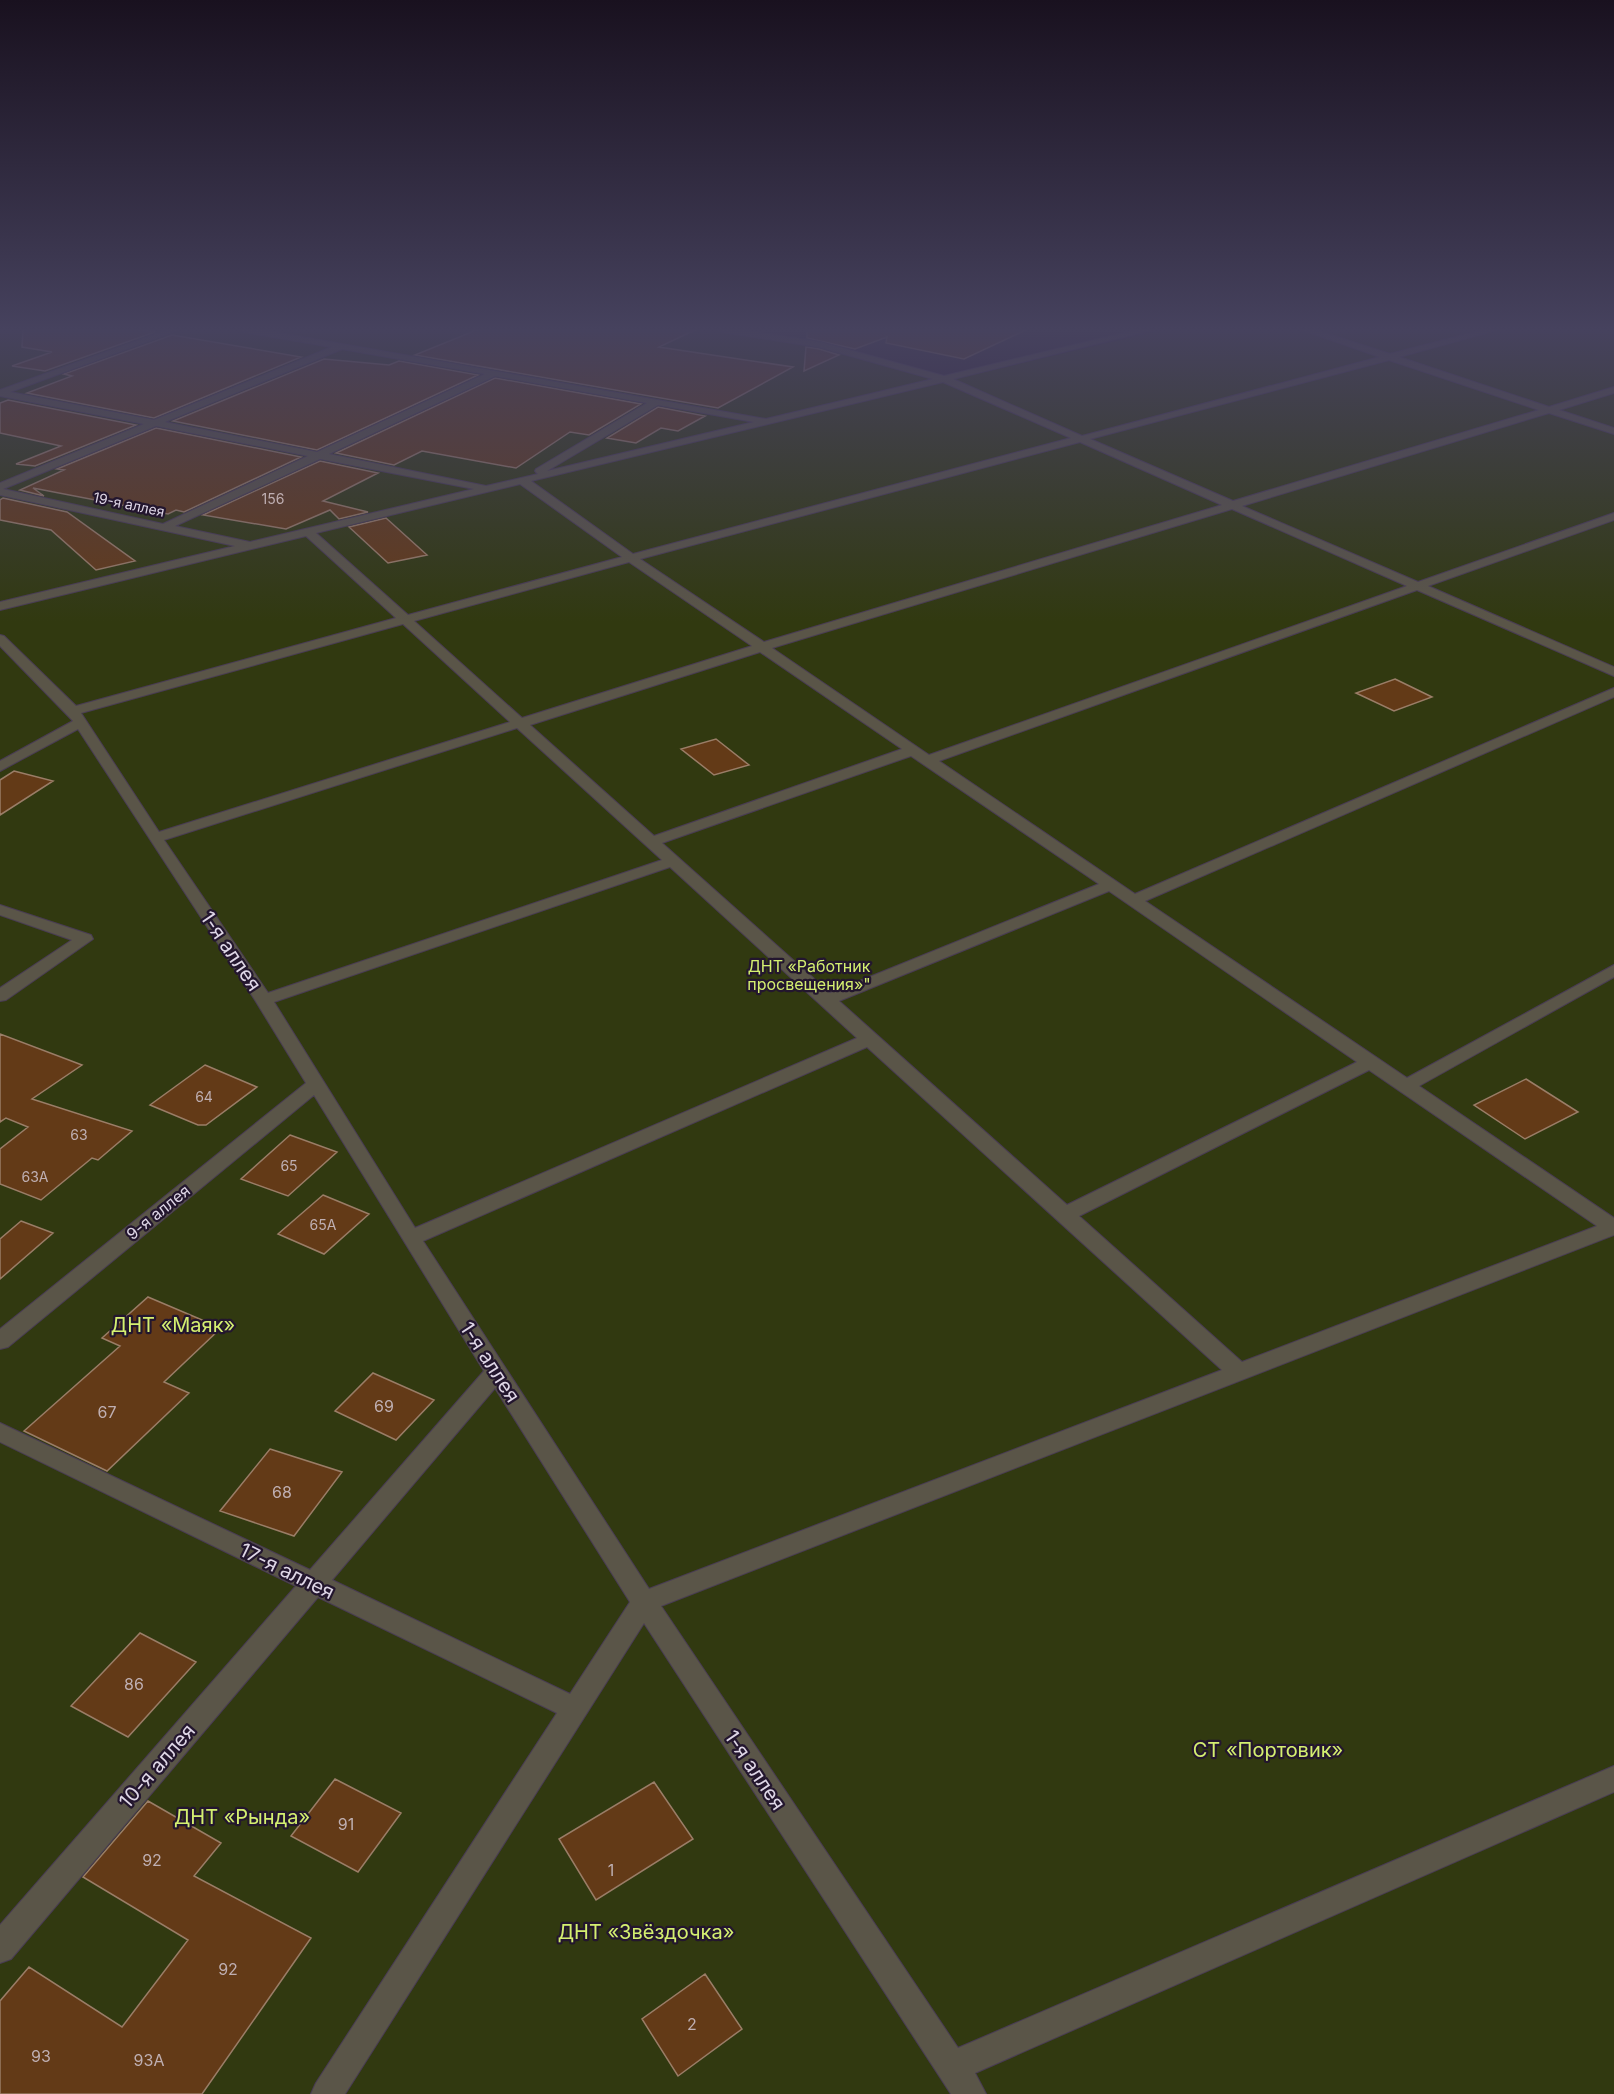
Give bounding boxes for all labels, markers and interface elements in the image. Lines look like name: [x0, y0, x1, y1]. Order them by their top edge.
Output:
street label: 19-я аллея: [92, 488, 166, 520]
house number: 156: [262, 490, 284, 507]
street label: 1-я аллея: [196, 907, 266, 995]
park label: ДНТ «Работник просвещения»": [747, 956, 871, 994]
house number: 64: [195, 1088, 213, 1105]
house number: 63: [70, 1126, 88, 1143]
house number: 65: [280, 1157, 298, 1174]
house number: 63А: [22, 1168, 49, 1185]
street label: 9-я аллея: [122, 1180, 194, 1244]
house number: 65А: [310, 1216, 337, 1233]
park label: ДНТ «Маяк»: [111, 1313, 235, 1337]
street label: 1-я аллея: [455, 1317, 525, 1407]
house number: 69: [374, 1396, 394, 1416]
house number: 67: [98, 1402, 116, 1422]
house number: 68: [272, 1482, 292, 1502]
street label: 17-я аллея: [236, 1538, 338, 1604]
house number: 86: [124, 1674, 144, 1694]
street label: 10-я аллея: [114, 1719, 200, 1813]
street label: 1-я аллея: [720, 1726, 790, 1814]
park label: СТ «Портовик»: [1193, 1738, 1343, 1762]
park label: ДНТ «Рында»: [174, 1805, 310, 1829]
house number: 91: [338, 1814, 354, 1834]
house number: 92: [142, 1850, 162, 1870]
house number: 1: [608, 1860, 614, 1880]
park label: ДНТ «Звёздочка»: [558, 1920, 734, 1944]
house number: 92: [218, 1959, 238, 1979]
house number: 2: [687, 2014, 697, 2034]
house number: 93: [31, 2046, 51, 2066]
house number: 93А: [134, 2050, 164, 2070]

